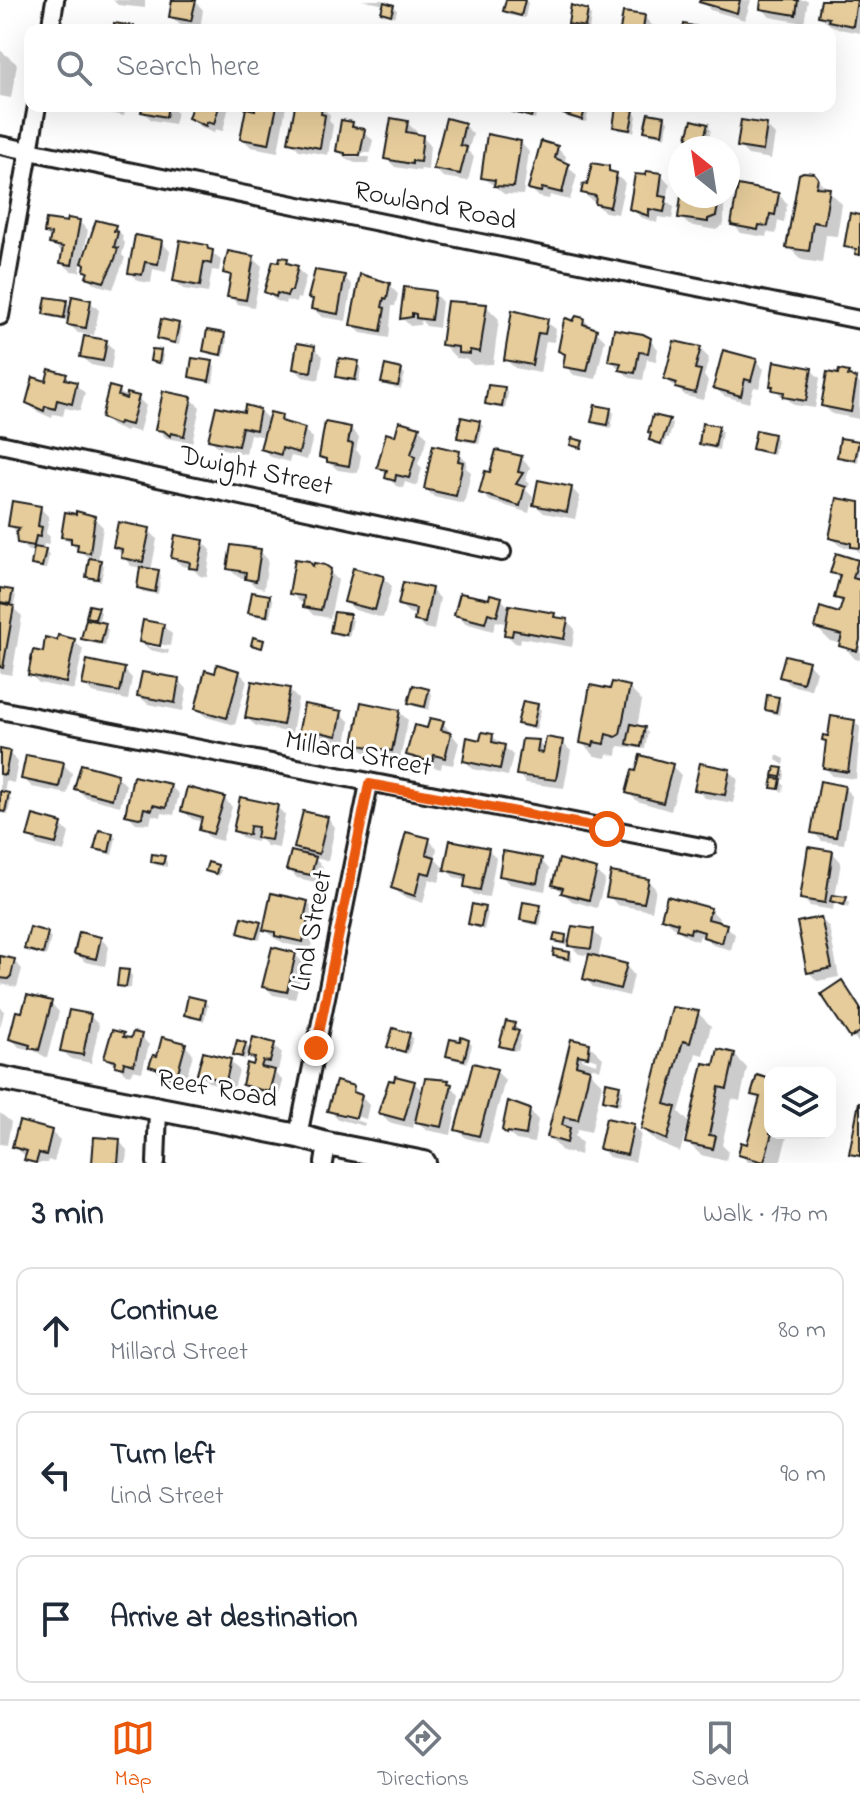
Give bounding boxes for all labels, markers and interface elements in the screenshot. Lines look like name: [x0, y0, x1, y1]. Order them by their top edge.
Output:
search box: [24, 24, 836, 112]
icon: search: [52, 46, 96, 90]
text: Search here: [116, 46, 260, 90]
north arrow: [668, 136, 740, 208]
street label: Rowland Road: [350, 171, 520, 243]
street label: Dwight Street: [175, 436, 336, 508]
street label: Millard Street: [281, 721, 435, 789]
route start: [589, 811, 625, 847]
street label: Lind Street: [281, 867, 345, 995]
route end: [298, 1030, 334, 1066]
street label: Reef Road: [154, 1059, 281, 1121]
map controls: [764, 1067, 836, 1139]
button: layers: [764, 1067, 836, 1139]
text: 3 min: [32, 1190, 104, 1240]
text: Walk · 170 m: [703, 1196, 828, 1234]
text: Continue: [110, 1290, 218, 1334]
icon: ahead: [34, 1309, 78, 1353]
text: 80 m: [778, 1312, 826, 1350]
text: Millard Street: [110, 1334, 248, 1372]
text: Turn left: [110, 1434, 215, 1478]
icon: left: [34, 1453, 78, 1497]
text: 90 m: [780, 1456, 826, 1494]
text: Lind Street: [110, 1478, 224, 1516]
icon: arrive: [34, 1597, 78, 1641]
text: Arrive at destination: [110, 1597, 358, 1641]
tab: Map: [111, 1716, 155, 1796]
tab: Directions: [378, 1716, 469, 1796]
tab: Saved: [691, 1716, 749, 1796]

